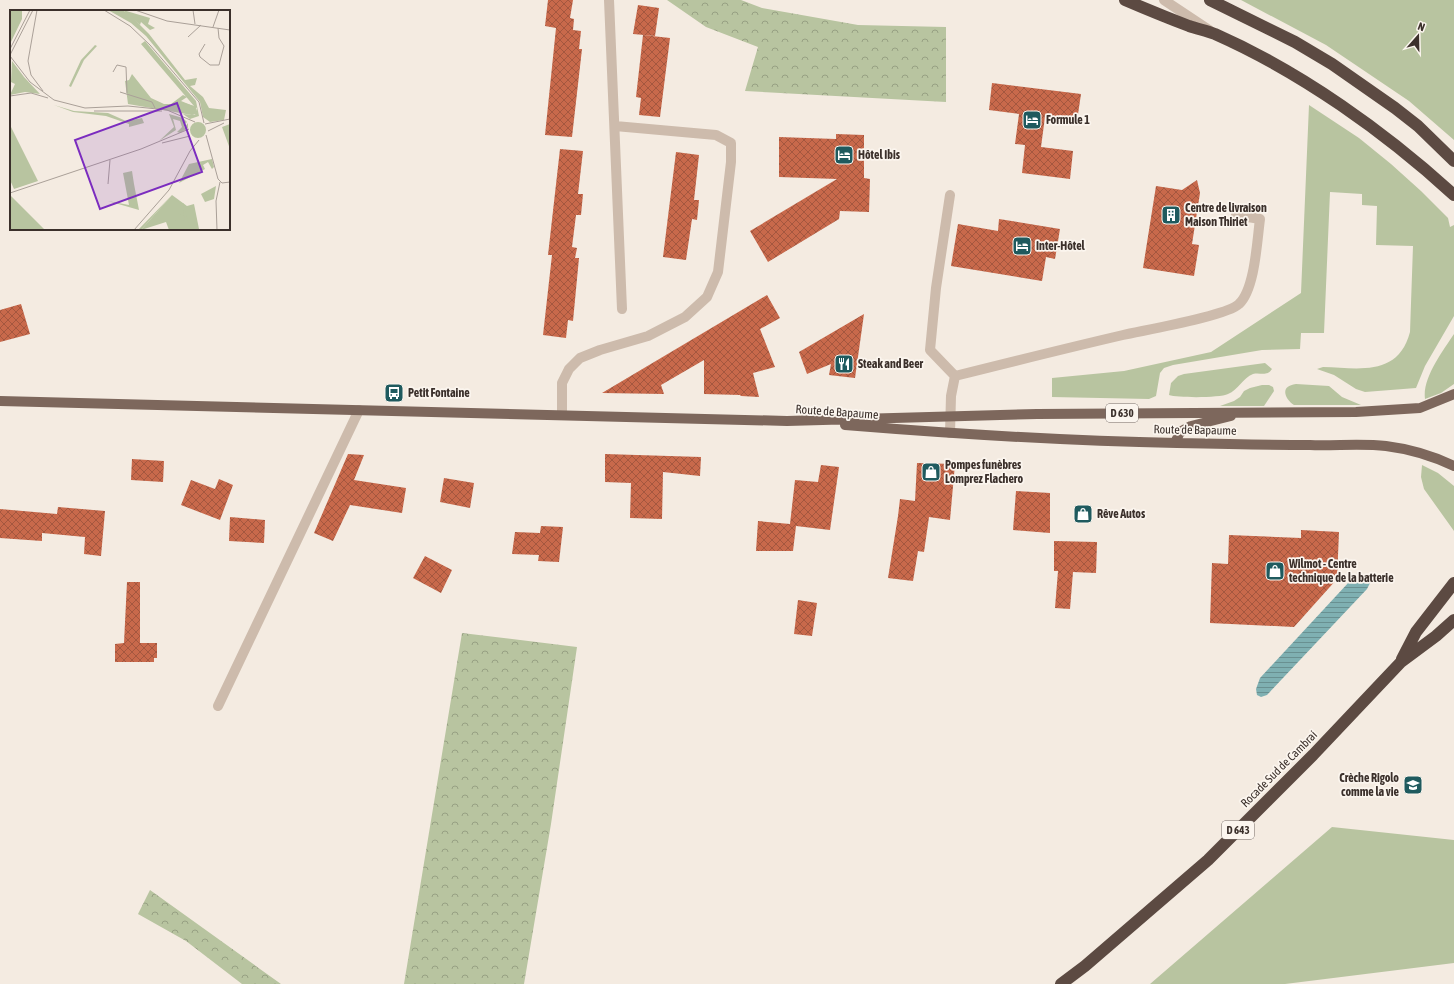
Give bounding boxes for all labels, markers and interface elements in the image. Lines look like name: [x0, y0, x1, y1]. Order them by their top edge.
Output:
inset map: [10, 10, 230, 230]
north arrow: [1398, 16, 1438, 56]
text: N: [1416, 20, 1427, 33]
hotel icon: Formule 1: [1021, 109, 1043, 131]
place label: Formule 1: [1046, 113, 1090, 127]
hotel icon: Hôtel Ibis: [833, 144, 855, 166]
place label: Hôtel Ibis: [858, 148, 901, 162]
place label: Centre de livraison Maison Thiriet: [1185, 201, 1267, 229]
building icon: Centre de livraison Maison Thiriet: [1160, 204, 1182, 226]
hotel icon: Inter-Hôtel: [1011, 235, 1033, 257]
place label: Inter-Hôtel: [1036, 239, 1086, 253]
restaurant icon: Steak and Beer: [833, 353, 855, 375]
place label: Steak and Beer: [858, 357, 924, 371]
bus stop icon: Petit Fontaine: [383, 382, 405, 404]
place label: Petit Fontaine: [408, 386, 470, 400]
street label: Route de Bapaume: [795, 402, 879, 422]
road number: D 630: [1106, 404, 1138, 422]
street label: Route de Bapaume: [1153, 422, 1237, 438]
place label: Pompes funèbres Lomprez Flachero: [945, 458, 1023, 486]
shop icon: Pompes funèbres Lomprez Flachero: [920, 461, 942, 483]
shop icon: Rêve Autos: [1072, 503, 1094, 525]
place label: Rêve Autos: [1097, 507, 1146, 521]
place label: Wilmot - Centre technique de la batterie: [1288, 557, 1394, 585]
shop icon: Wilmot - Centre technique de la batterie: [1264, 560, 1286, 582]
street label: Rocade Sud de Cambrai: [1238, 728, 1320, 810]
place label: Crèche Rigolo comme la vie: [1339, 771, 1400, 799]
school or university icon: Crèche Rigolo comme la vie: [1402, 774, 1424, 796]
road number: D 643: [1222, 821, 1254, 839]

